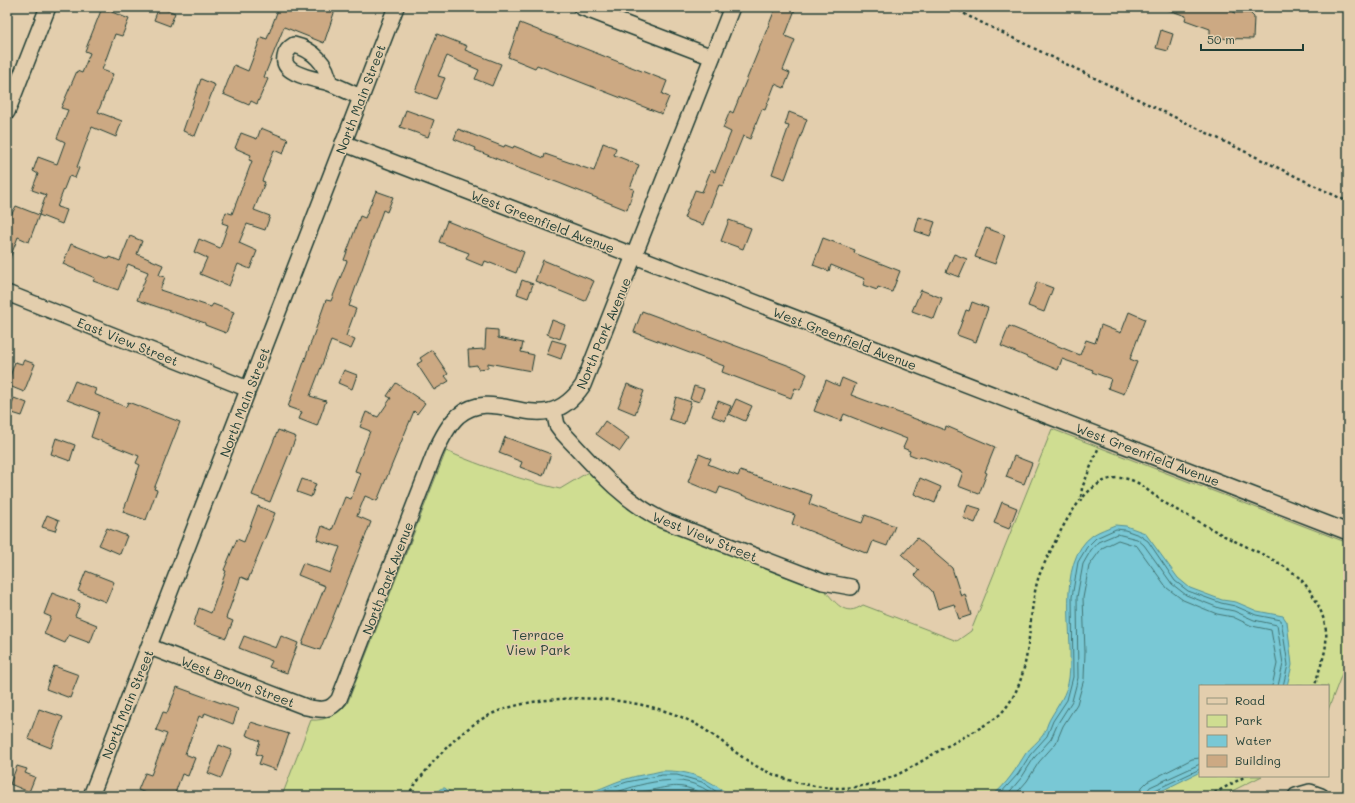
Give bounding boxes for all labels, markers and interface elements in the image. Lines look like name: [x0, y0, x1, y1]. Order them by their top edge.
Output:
scale bar: [1201, 26, 1303, 52]
text: 50 m: [1207, 31, 1235, 47]
street label: North Main Street: [331, 41, 389, 156]
street label: West Greenfield Avenue: [469, 186, 617, 256]
street label: North Park Avenue: [572, 275, 634, 391]
street label: West Greenfield Avenue: [771, 303, 919, 373]
street label: East View Street: [75, 313, 181, 369]
street label: North Main Street: [215, 344, 273, 459]
street label: West Greenfield Avenue: [1074, 419, 1222, 489]
street label: West View Street: [650, 507, 760, 565]
street label: North Park Avenue: [358, 519, 416, 637]
park label: Terrace View Park: [506, 626, 570, 658]
street label: North Main Street: [97, 647, 157, 761]
street label: West Brown Street: [179, 651, 298, 711]
legend: [1199, 685, 1329, 777]
text: Road: [1235, 692, 1265, 708]
text: Park: [1235, 712, 1262, 728]
text: Water: [1235, 732, 1272, 748]
text: Building: [1235, 752, 1281, 768]

